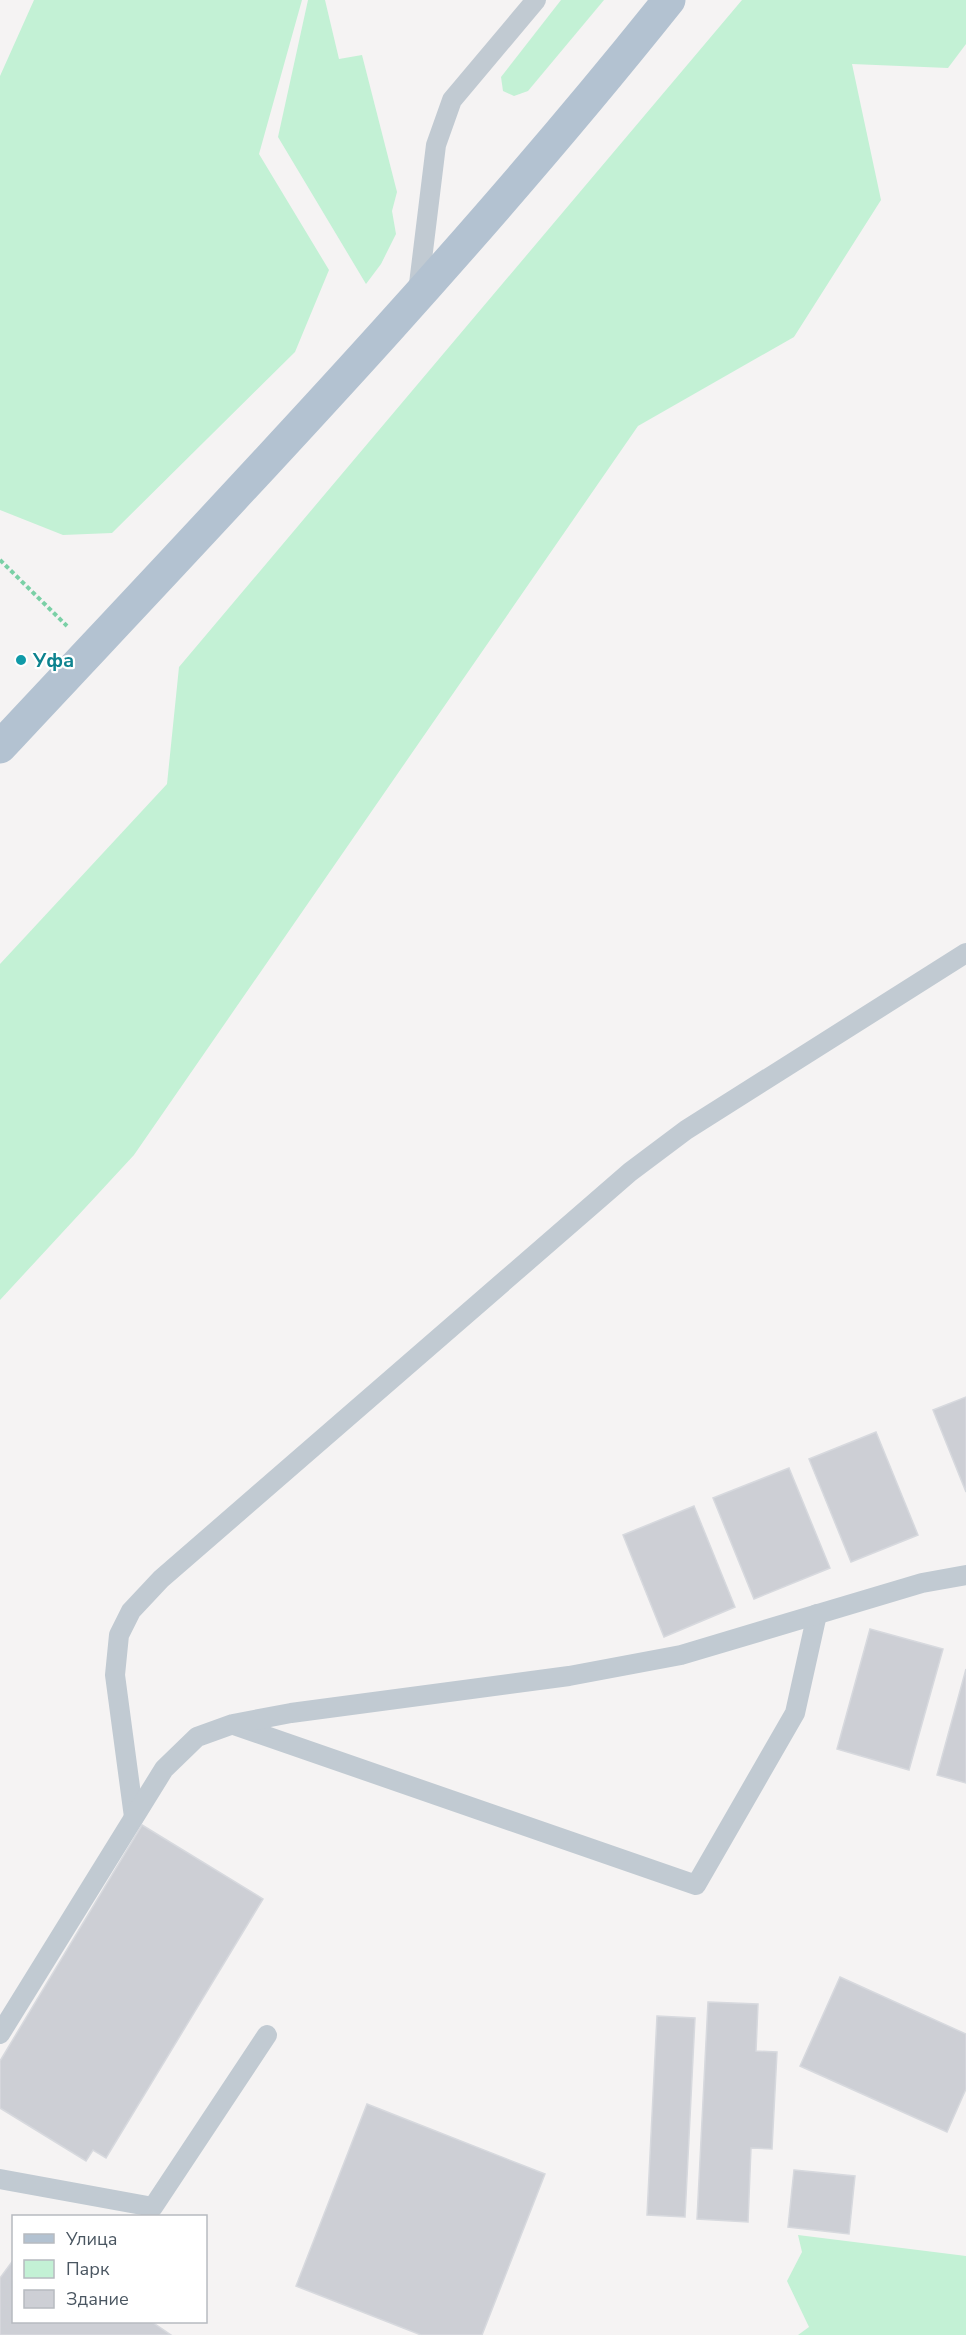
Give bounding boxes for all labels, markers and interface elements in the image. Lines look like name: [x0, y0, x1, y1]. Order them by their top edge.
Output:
place label: Уфа: [32, 647, 74, 674]
marker: Уфа: [14, 653, 28, 667]
legend: [12, 2215, 207, 2323]
text: Улица: [65, 2227, 117, 2251]
text: Парк: [66, 2257, 110, 2281]
text: Здание: [66, 2287, 129, 2311]

